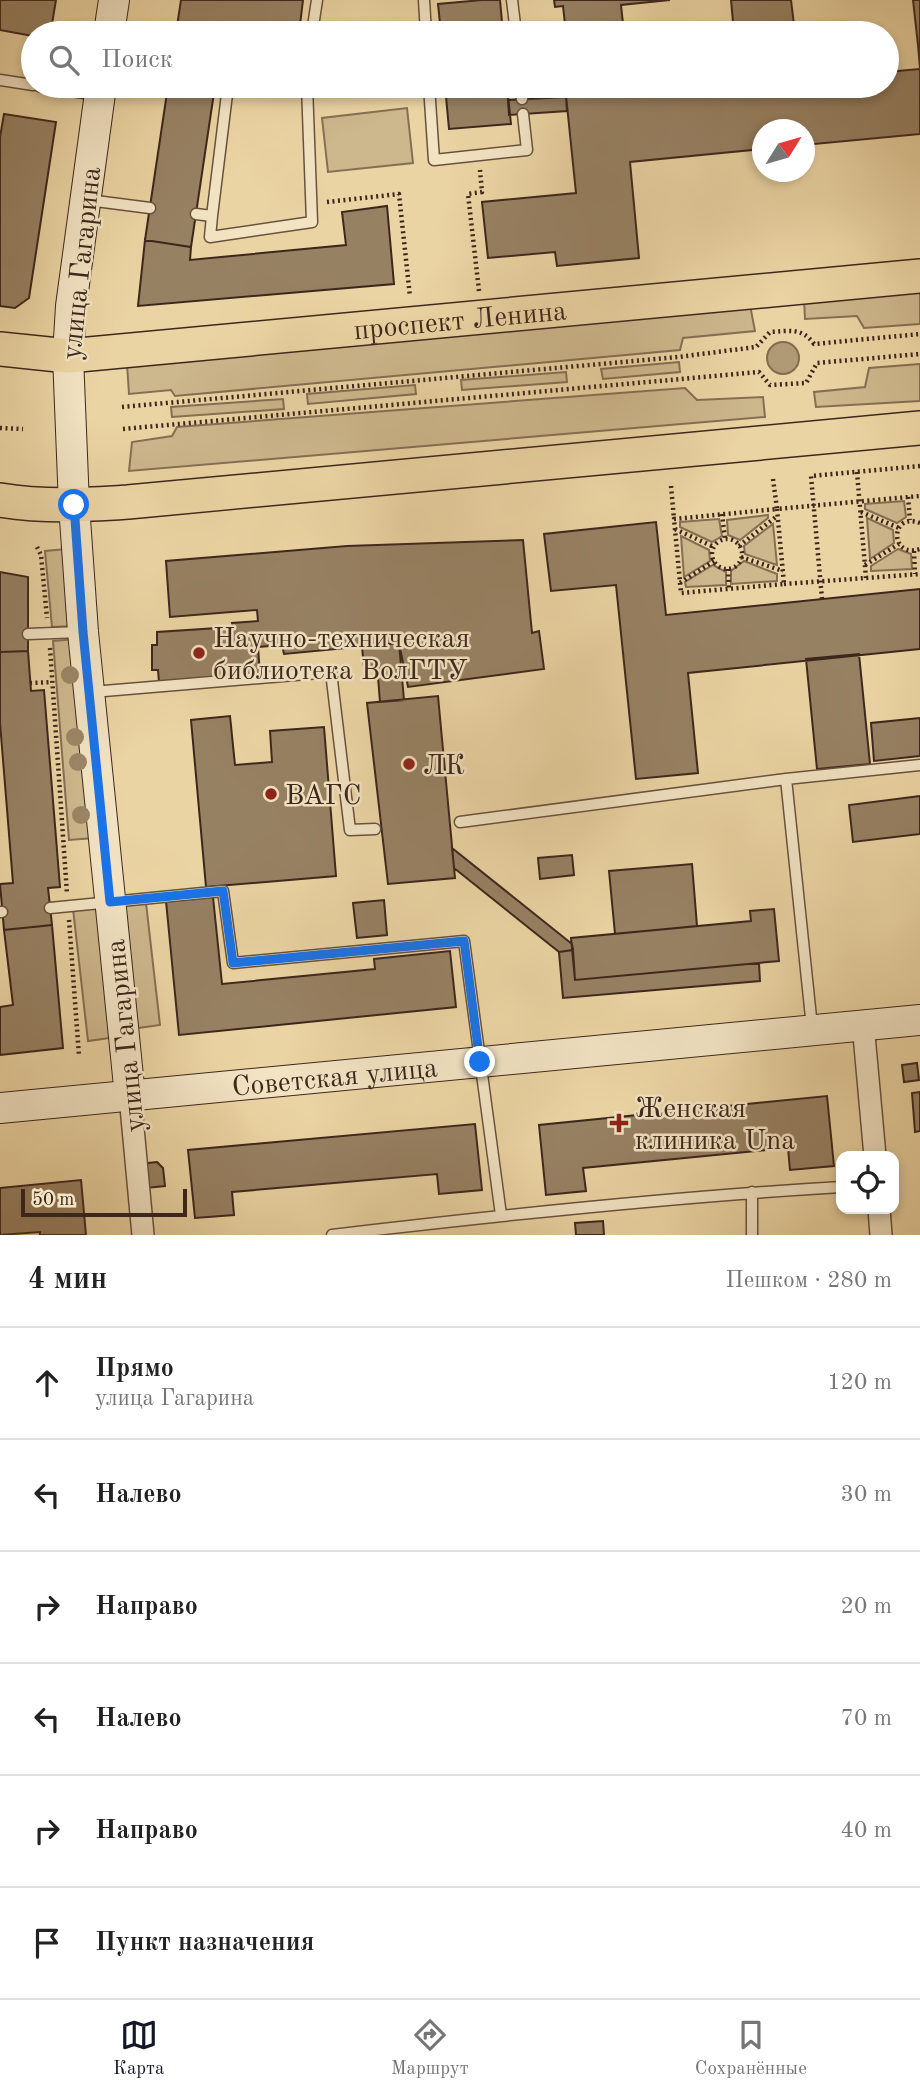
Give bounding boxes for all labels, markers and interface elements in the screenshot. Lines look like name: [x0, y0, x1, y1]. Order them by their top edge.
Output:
search box: [21, 21, 899, 98]
icon: search: [45, 41, 83, 79]
text: Поиск: [101, 47, 173, 73]
north arrow: [752, 119, 815, 182]
street label: улица Гагарина: [59, 165, 107, 361]
street label: проспект Ленина: [353, 298, 568, 346]
route start: [58, 489, 89, 520]
place label: Научно-техническая библиотека ВолГТУ: [213, 626, 470, 686]
marker: Научно-техническая библиотека ВолГТУ: [191, 645, 207, 661]
place label: ЛК: [423, 753, 465, 781]
marker: ЛК: [401, 756, 417, 772]
place label: ВАГС: [285, 783, 362, 811]
marker: ВАГС: [263, 786, 279, 802]
street label: улица Гагарина: [103, 938, 151, 1134]
route end: [464, 1046, 495, 1077]
street label: Советская улица: [231, 1055, 439, 1103]
place label: Женская клиника Una: [635, 1096, 795, 1156]
marker: Женская клиника Una: [609, 1113, 629, 1133]
map controls: [836, 1151, 899, 1214]
button: locate: [836, 1151, 899, 1214]
scale bar: [21, 1186, 187, 1218]
text: 50 m: [32, 1191, 74, 1210]
text: 4 мин: [28, 1265, 107, 1295]
text: Пешком · 280 m: [726, 1269, 892, 1292]
text: Прямо: [95, 1356, 174, 1382]
icon: ahead: [28, 1364, 66, 1402]
text: 120 m: [827, 1371, 892, 1394]
text: улица Гагарина: [95, 1387, 254, 1410]
icon: left: [28, 1476, 66, 1514]
text: Налево: [95, 1482, 182, 1508]
text: 30 m: [841, 1483, 892, 1506]
icon: right: [28, 1588, 66, 1626]
text: Направо: [95, 1594, 198, 1620]
text: 20 m: [841, 1595, 892, 1618]
icon: left: [28, 1700, 66, 1738]
text: Налево: [95, 1706, 182, 1732]
text: 70 m: [841, 1707, 892, 1730]
icon: right: [28, 1812, 66, 1850]
text: Направо: [95, 1818, 198, 1844]
text: 40 m: [841, 1819, 892, 1842]
icon: arrive: [28, 1924, 66, 1962]
text: Пункт назначения: [95, 1930, 314, 1956]
tab: Карта: [113, 2016, 164, 2081]
tab: Маршрут: [391, 2016, 469, 2081]
tab: Сохранённые: [695, 2016, 807, 2081]

